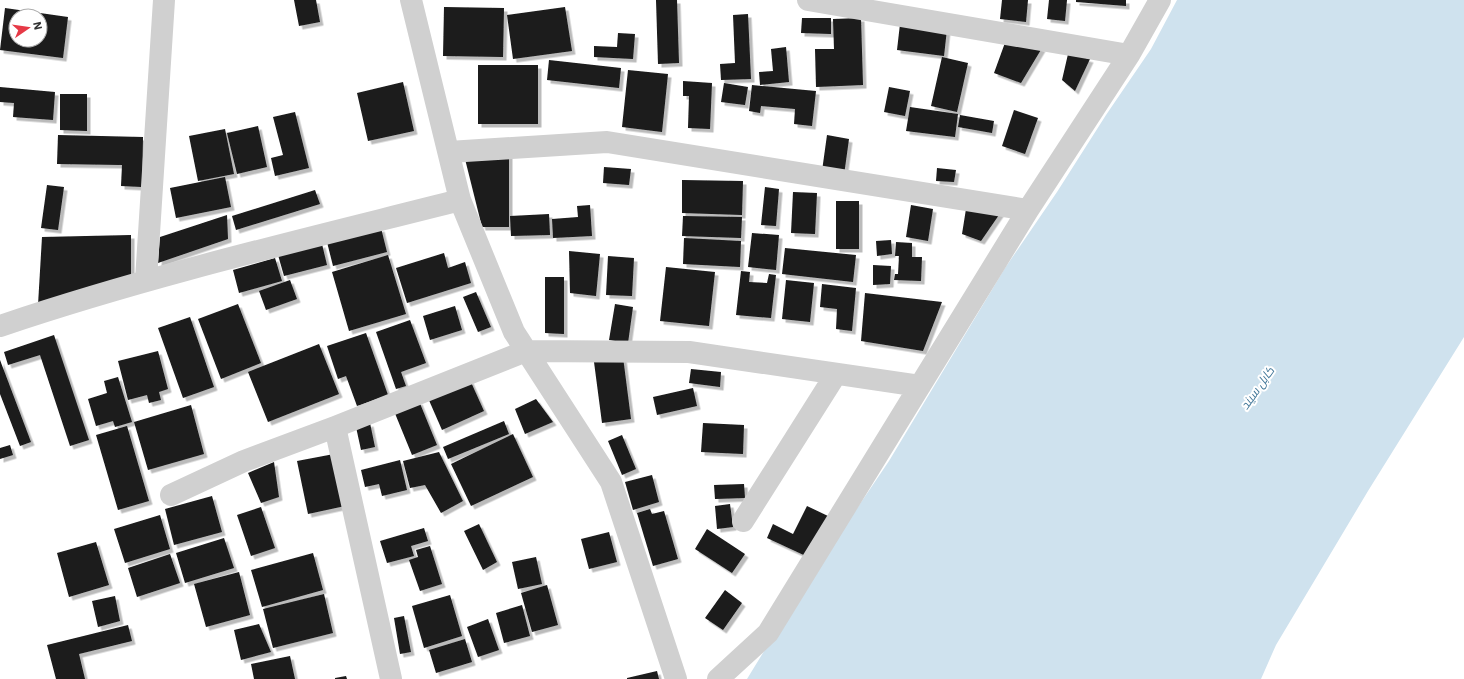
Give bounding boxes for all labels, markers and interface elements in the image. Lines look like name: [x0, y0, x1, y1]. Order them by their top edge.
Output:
north arrow: [8, 8, 48, 48]
text: N: [30, 20, 45, 31]
water label: کابل سيند: [1237, 363, 1277, 412]

